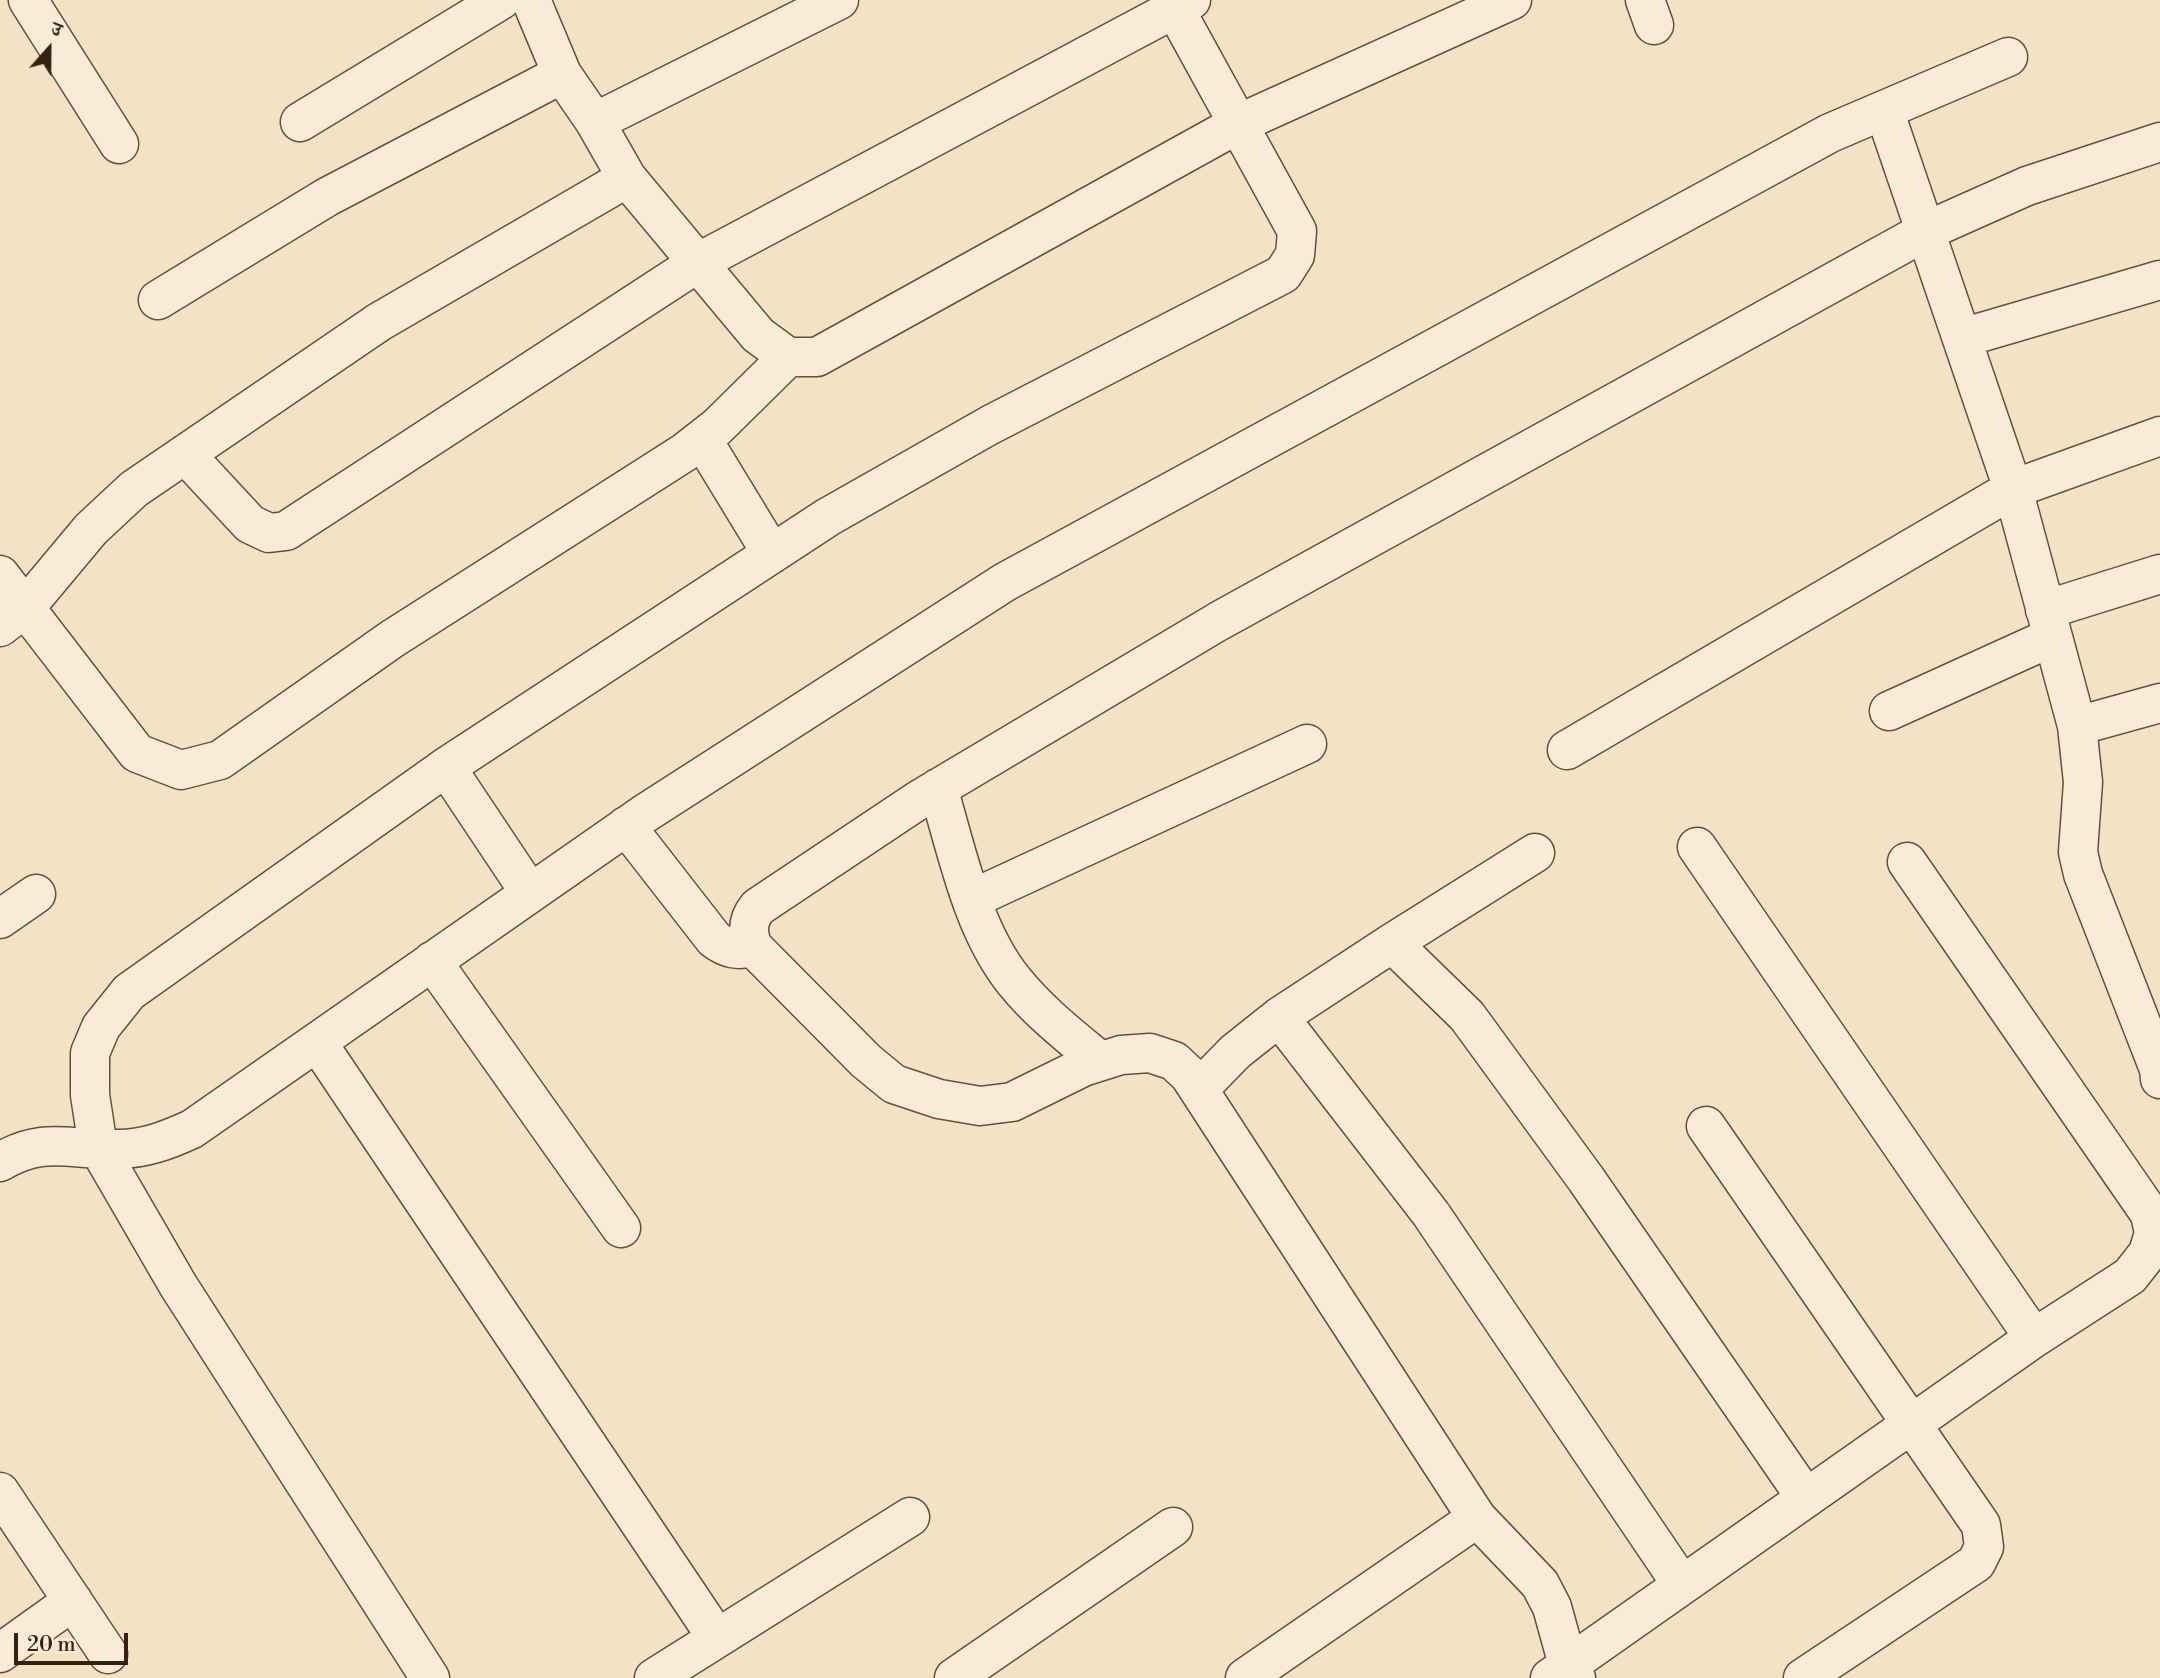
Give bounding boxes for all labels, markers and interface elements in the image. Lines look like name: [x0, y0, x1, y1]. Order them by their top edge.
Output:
north arrow: [14, 14, 84, 84]
text: उ: [48, 16, 65, 42]
scale bar: [18, 1618, 131, 1662]
text: 20 m: [27, 1632, 76, 1658]

